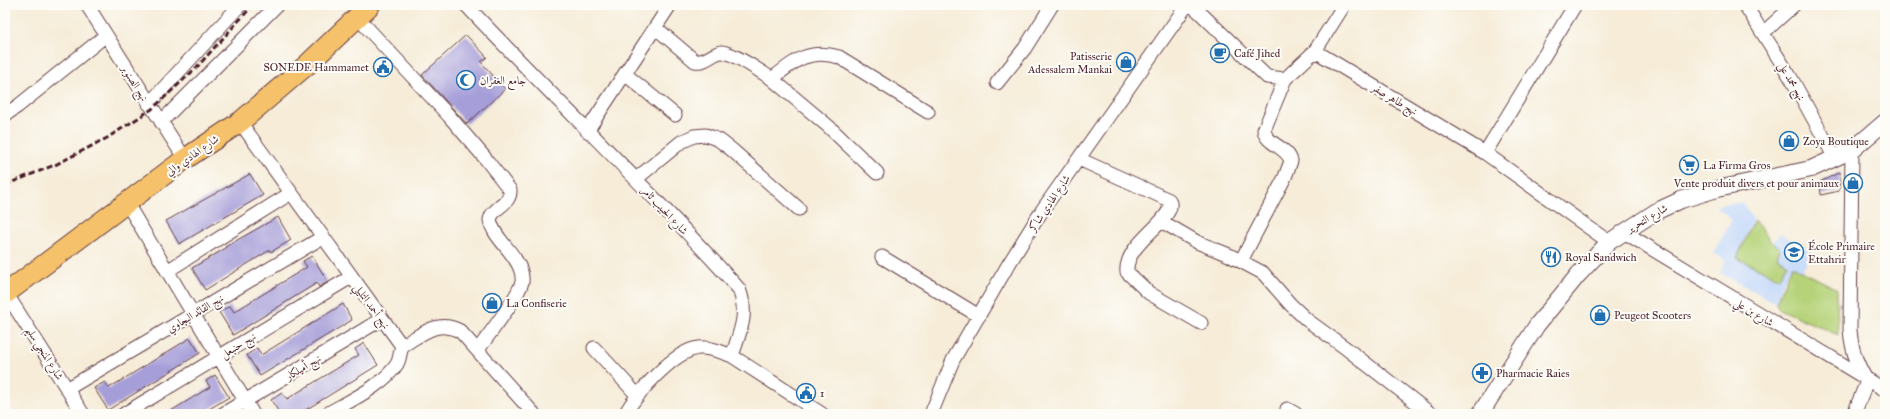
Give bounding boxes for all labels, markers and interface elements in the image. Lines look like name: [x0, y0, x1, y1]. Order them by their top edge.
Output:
cafe icon: Café Jihed: [1209, 42, 1231, 64]
place label: Café Jihed: [1234, 47, 1281, 61]
place label: Patisserie Adessalem Mankai: [1027, 50, 1112, 76]
shop icon: Patisserie Adessalem Mankai: [1115, 51, 1137, 73]
public building icon: SONEDE Hammamet: [372, 56, 394, 78]
street label: نهج محمد علي: [1772, 60, 1808, 105]
place label: SONEDE Hammamet: [263, 61, 369, 74]
street label: نهج الصنوبر: [115, 62, 151, 106]
mosque icon: جامع الغفران: [455, 69, 477, 91]
place label: جامع الغفران: [480, 74, 527, 90]
street label: نهج طاهر صفر: [1367, 80, 1420, 121]
shop icon: Zoya Boutique: [1778, 130, 1800, 152]
street label: شارع الهادي والي: [163, 132, 223, 181]
place label: Zoya Boutique: [1803, 135, 1869, 149]
supermarket icon: La Firma Gros: [1678, 154, 1700, 176]
place label: La Firma Gros: [1703, 159, 1771, 172]
shop icon: Vente produit divers et pour animaux: [1842, 172, 1864, 194]
street label: شارع الهادي شاكر: [1025, 173, 1076, 236]
place label: Vente produit divers et pour animaux: [1673, 177, 1839, 190]
street label: شارع الحبيب ثامر: [637, 183, 690, 239]
street label: شارع التحرير: [1624, 202, 1672, 238]
place label: École Primaire Ettahrir: [1808, 239, 1875, 266]
school or university icon: École Primaire Ettahrir: [1783, 241, 1805, 263]
restaurant icon: Royal Sandwich: [1540, 246, 1562, 268]
place label: Royal Sandwich: [1565, 251, 1637, 264]
street label: نهج أحمد التليلي: [348, 280, 394, 334]
street label: نهج القائد البجاوي: [165, 291, 228, 339]
shop icon: La Confiserie: [481, 292, 503, 314]
street label: شارع بن علي: [1730, 296, 1776, 333]
place label: La Confiserie: [506, 297, 567, 310]
shop icon: Peugeot Scooters: [1589, 304, 1611, 326]
place label: Peugeot Scooters: [1614, 309, 1691, 322]
street label: شارع المنجي سليم: [20, 324, 66, 384]
street label: نهج حنبعل: [218, 330, 260, 364]
street label: نهج أميلكار: [281, 350, 325, 387]
pharmacy icon: Pharmacie Raies: [1471, 362, 1493, 384]
place label: Pharmacie Raies: [1496, 367, 1570, 380]
public building icon: 1: [795, 382, 817, 404]
place label: 1: [820, 387, 824, 400]

